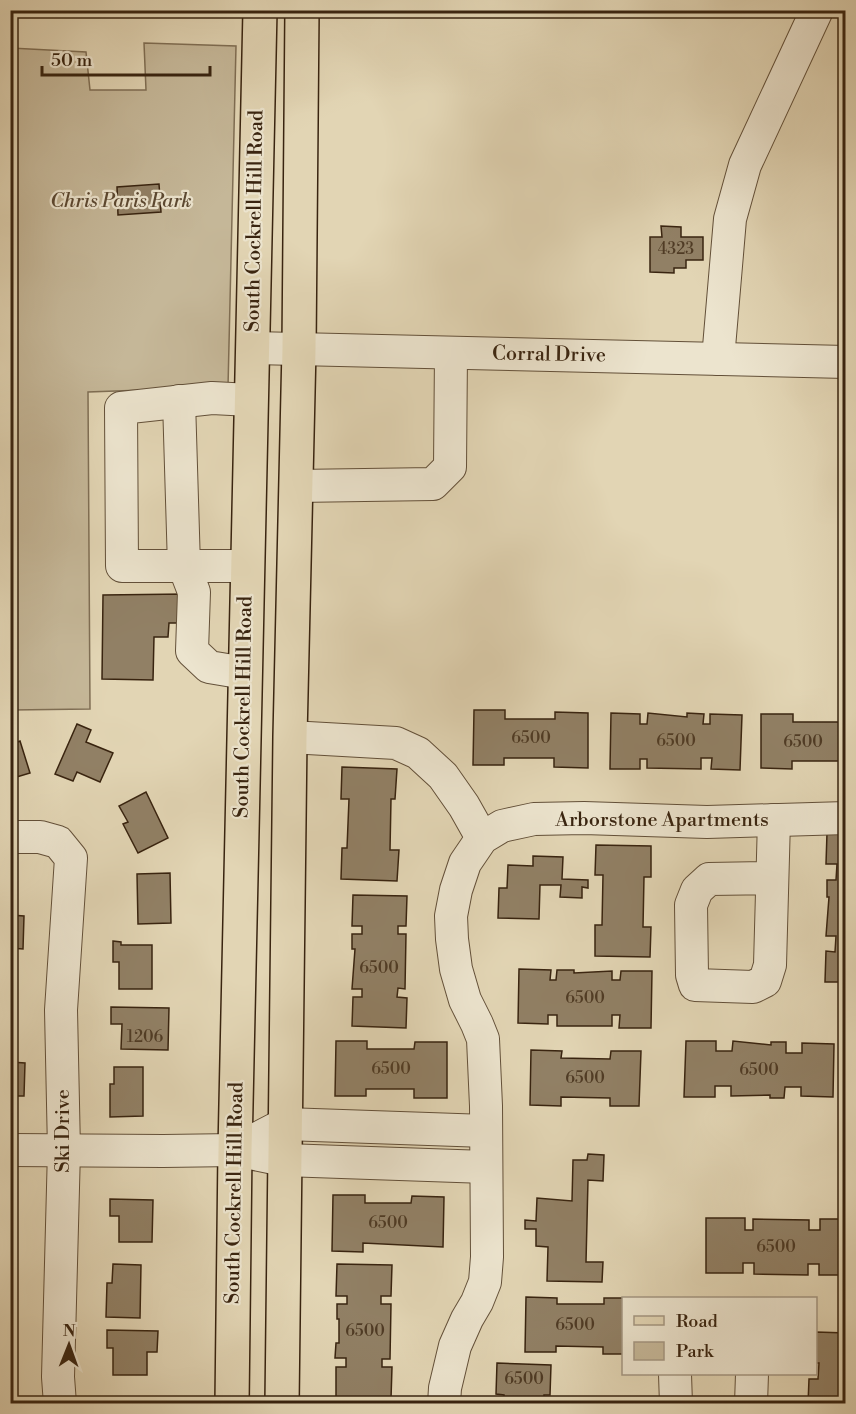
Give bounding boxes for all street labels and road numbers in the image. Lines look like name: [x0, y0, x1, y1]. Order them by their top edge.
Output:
street label: South Cockrell Hill Road: [241, 109, 269, 332]
street label: Corral Drive: [492, 342, 606, 368]
street label: South Cockrell Hill Road: [230, 595, 258, 818]
street label: Arborstone Apartments: [554, 808, 769, 833]
street label: South Cockrell Hill Road: [221, 1081, 249, 1304]
street label: Ski Drive: [51, 1089, 76, 1173]

